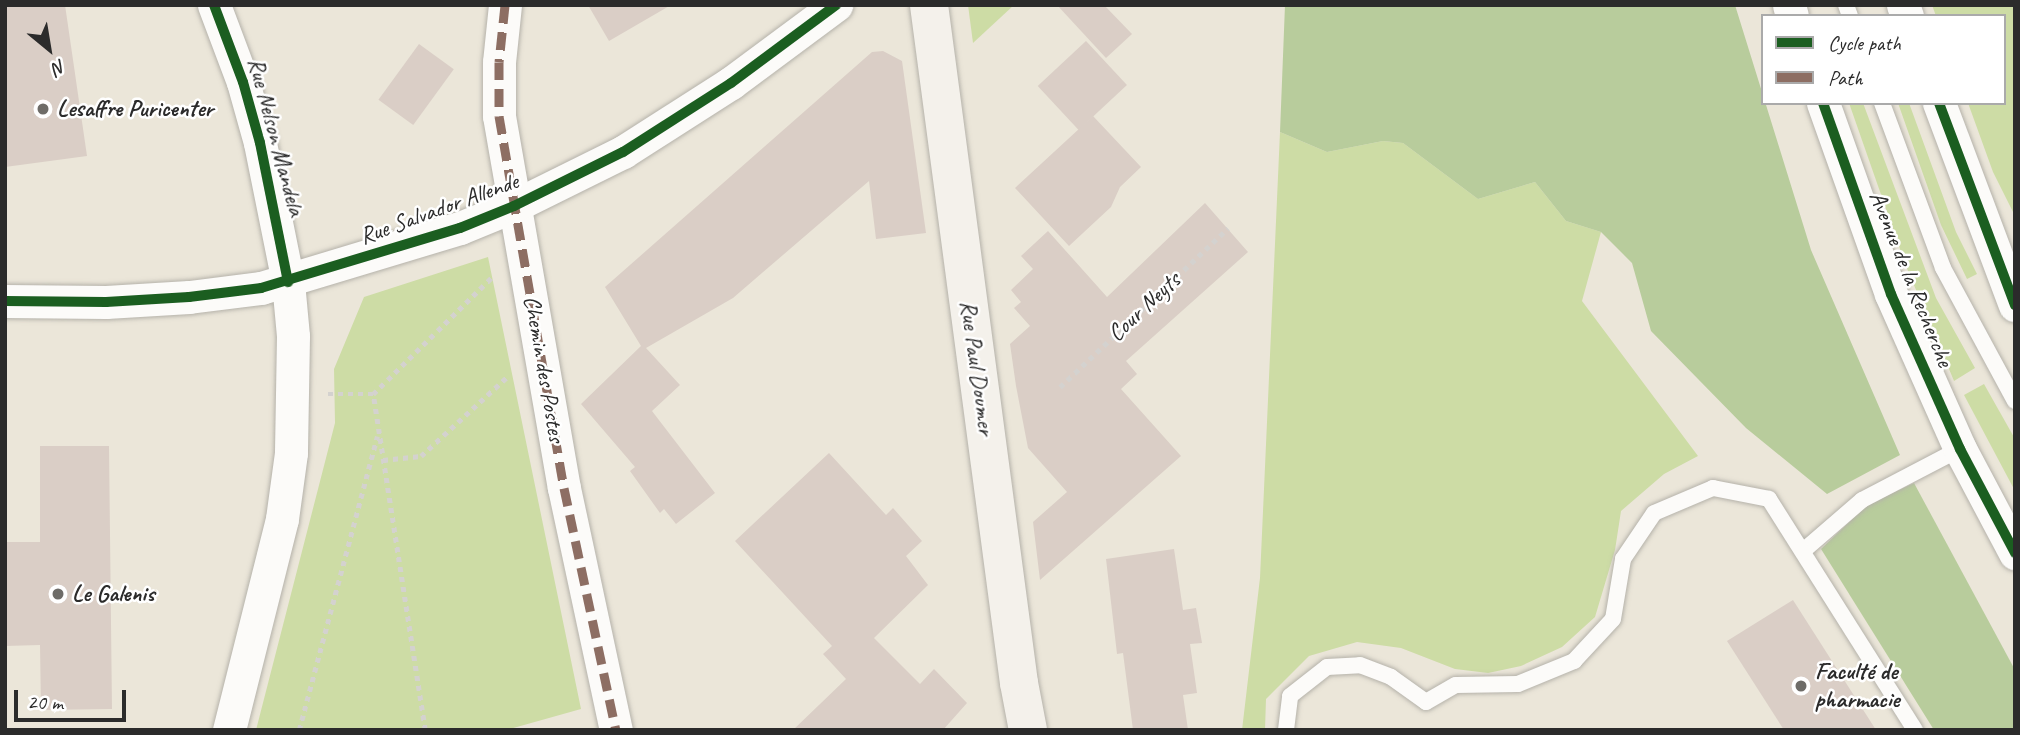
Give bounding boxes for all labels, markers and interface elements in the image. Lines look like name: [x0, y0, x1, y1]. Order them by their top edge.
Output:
north arrow: [14, 14, 84, 84]
legend: [1761, 14, 2006, 105]
text: Cycle path: [1828, 30, 1901, 56]
text: N: [48, 54, 71, 81]
street label: Rue Nelson Mandela: [241, 54, 311, 220]
text: Path: [1828, 65, 1863, 91]
place label: Lesaffre Puricenter: [57, 95, 213, 123]
marker: Lesaffre Puricenter: [35, 101, 51, 117]
street label: Rue Salvador Allende: [356, 167, 522, 251]
street label: Avenue de la Recherche: [1862, 187, 1960, 371]
street label: Cour Neyts: [1101, 266, 1187, 348]
street label: Chemin des Postes: [517, 293, 571, 445]
street label: Rue Paul Doumer: [953, 299, 1001, 437]
place label: Le Galenis: [72, 580, 155, 608]
marker: Le Galenis: [50, 586, 66, 602]
place label: Faculté de pharmacie: [1815, 658, 1899, 714]
scale bar: [18, 676, 130, 720]
marker: Faculté de pharmacie: [1793, 678, 1809, 694]
text: 20 m: [27, 689, 63, 715]

